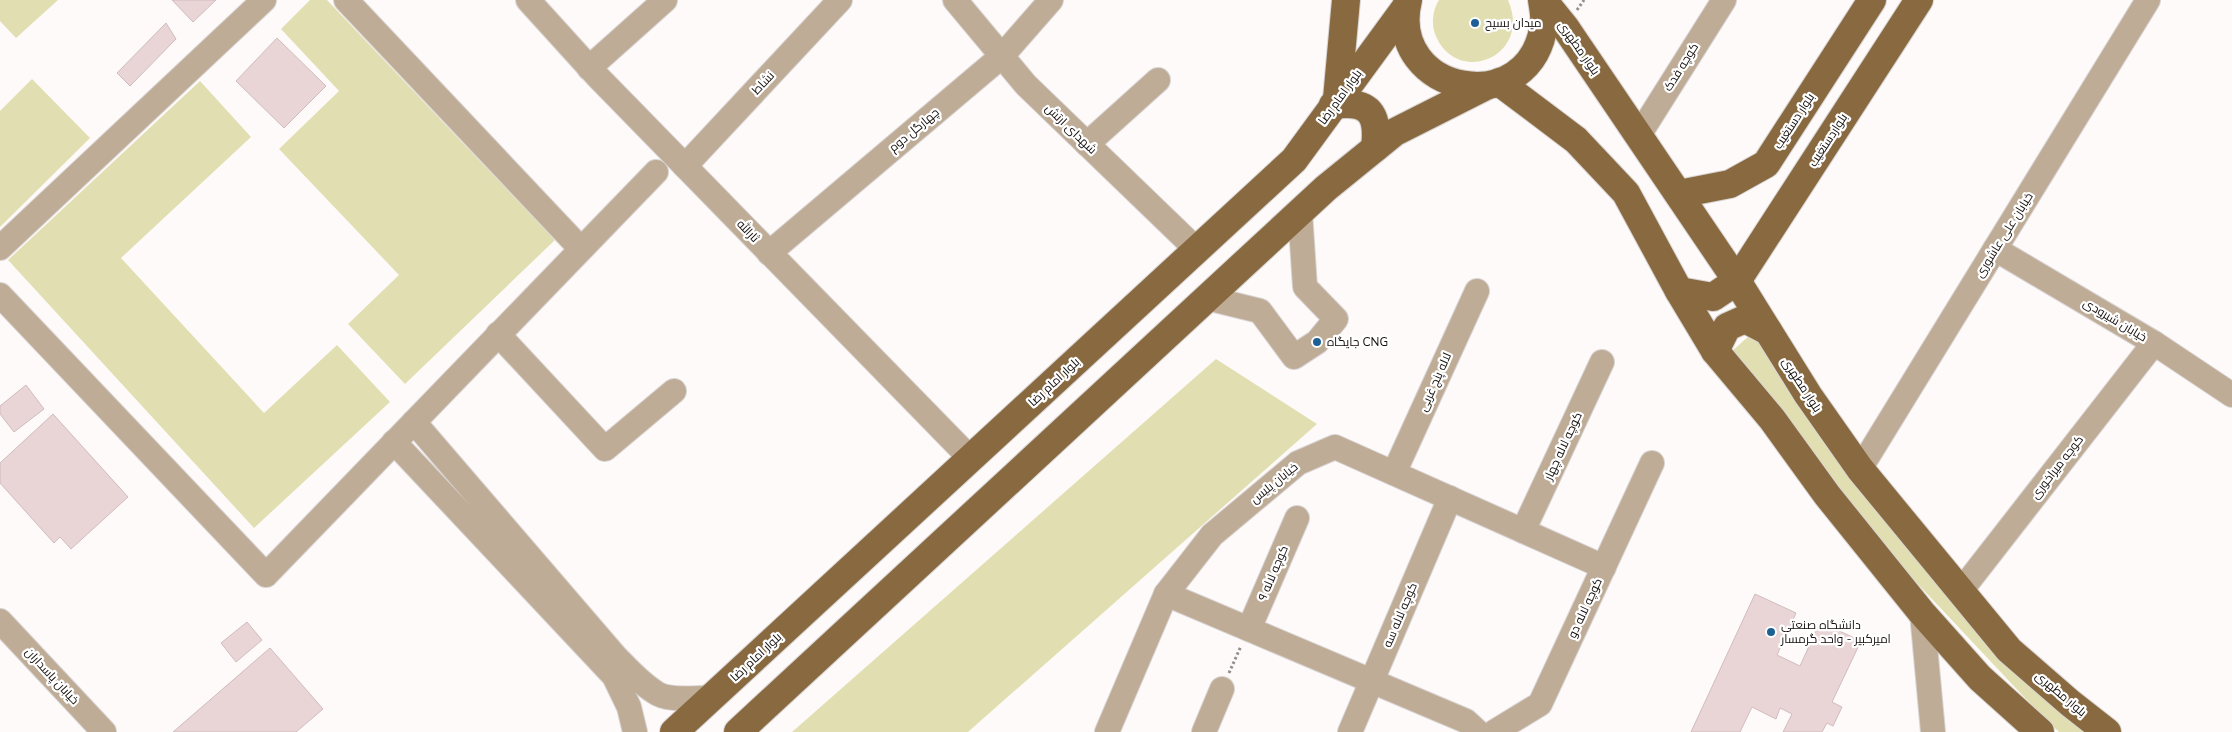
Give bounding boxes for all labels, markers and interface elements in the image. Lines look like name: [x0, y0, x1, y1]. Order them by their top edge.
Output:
place label: میدان بسیح: [1485, 15, 1542, 31]
marker: میدان بسیح: [1469, 17, 1481, 29]
street label: بلوار مطهری: [1555, 18, 1603, 78]
street label: کوچه فدک: [1660, 40, 1703, 95]
street label: بلوار امام رضا: [1314, 66, 1366, 128]
street label: نشاط: [748, 68, 778, 98]
street label: بلوار دستغیب: [1770, 90, 1818, 152]
street label: شهدای ارتش: [1042, 100, 1100, 158]
street label: چهارگل دوم: [886, 104, 943, 156]
street label: بلواردستغیب: [1805, 110, 1851, 170]
street label: خیابان علی عاشوری: [1971, 189, 2037, 281]
street label: ثارالله: [733, 216, 763, 246]
street label: خیابان شیرودی: [2080, 295, 2150, 345]
place label: جایگاه CNG: [1327, 334, 1388, 350]
marker: جایگاه CNG: [1311, 336, 1323, 348]
street label: لاله پنج غربی: [1415, 350, 1456, 414]
street label: بلوار امام رضا: [1025, 354, 1083, 410]
street label: بلوار مطهری: [1778, 355, 1826, 415]
street label: کوچه لاله چهار: [1540, 409, 1587, 484]
street label: کوچه میراخوری: [2027, 432, 2088, 503]
street label: خیابان پلیس: [1247, 459, 1302, 508]
street label: کوچه لاله ۹: [1254, 543, 1293, 603]
street label: کوچه لاله دو: [1564, 575, 1607, 641]
street label: کوچه لاله سه: [1379, 580, 1422, 650]
place label: دانشگاه صنعتی امیرکبیر - واحد گرمسار: [1780, 617, 1891, 647]
marker: دانشگاه صنعتی امیرکبیر - واحد گرمسار: [1765, 626, 1777, 638]
street label: بلوار امام رضا: [727, 629, 785, 685]
street label: خیابان پاسداران: [21, 644, 82, 709]
street label: بلوار مطهری: [2032, 668, 2090, 720]

